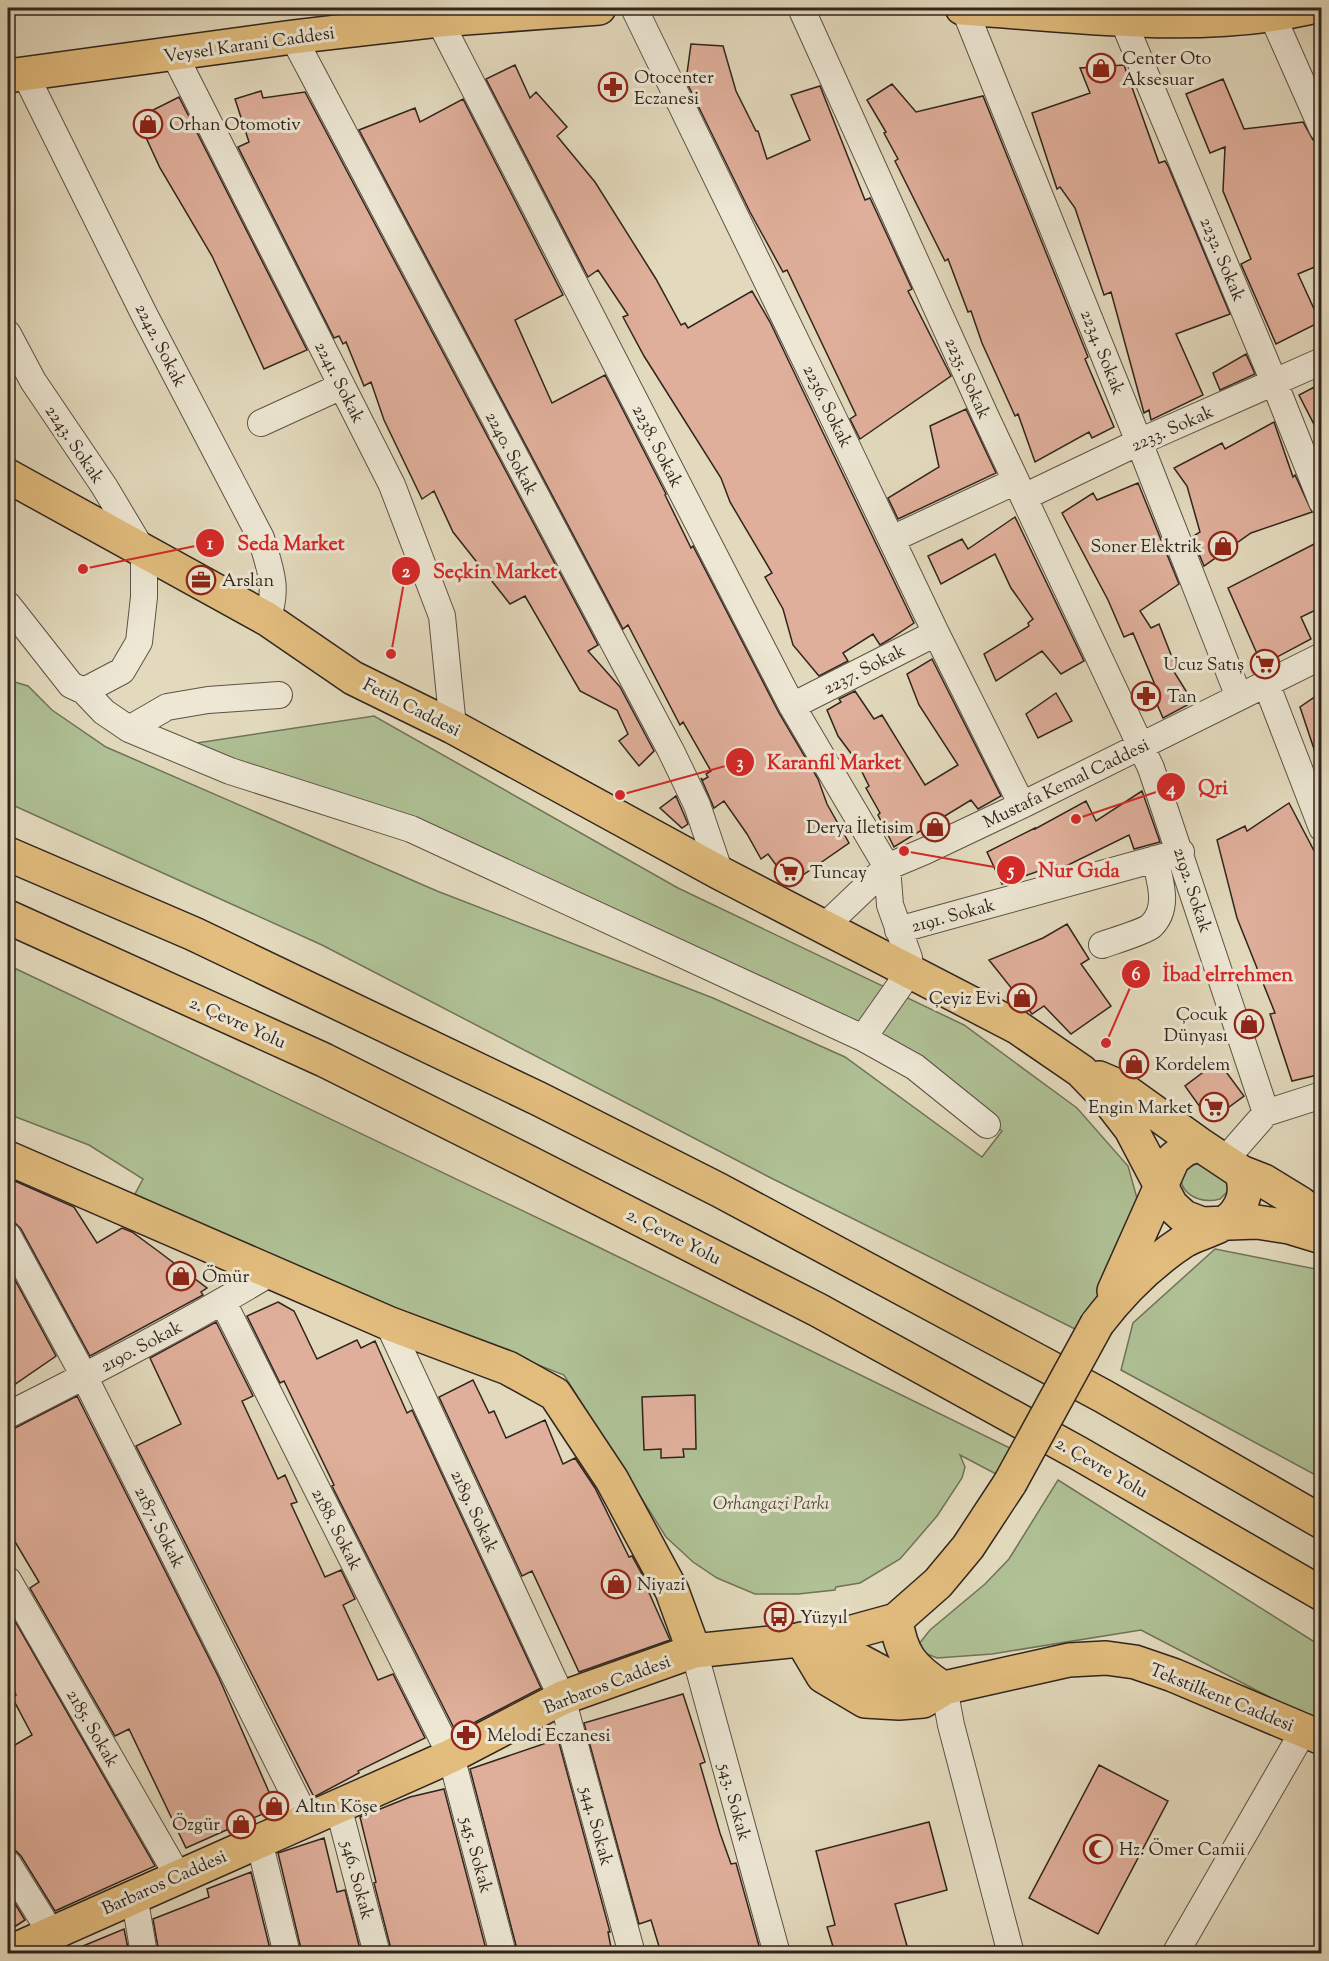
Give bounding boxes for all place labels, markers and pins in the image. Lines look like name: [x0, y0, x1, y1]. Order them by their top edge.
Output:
place label: Center Oto Aksesuar: [1122, 47, 1211, 94]
shop icon: Center Oto Aksesuar: [1085, 52, 1117, 84]
place label: Otocenter Eczanesi: [634, 66, 714, 113]
pharmacy icon: Otocenter Eczanesi: [597, 71, 629, 103]
shop icon: Orhan Otomotiv: [132, 108, 164, 140]
place label: Orhan Otomotiv: [169, 113, 301, 139]
callout: Seda Market: [195, 524, 357, 562]
shop icon: Soner Elektrik: [1207, 530, 1239, 562]
place label: Soner Elektrik: [1091, 535, 1202, 561]
callout: Seçkin Market: [391, 552, 569, 590]
office icon: Arslan: [185, 564, 217, 596]
place label: Arslan: [222, 569, 274, 595]
supermarket icon: Ucuz Satış: [1249, 648, 1281, 680]
place label: Ucuz Satış: [1163, 653, 1244, 679]
pharmacy icon: Tan: [1130, 680, 1162, 712]
place label: Tan: [1167, 685, 1197, 711]
callout: Karanfil Market: [725, 743, 913, 781]
callout: Qri: [1156, 768, 1240, 806]
shop icon: Derya İletisim: [919, 811, 951, 843]
place label: Derya İletisim: [806, 816, 914, 842]
callout: Nur Gıda: [996, 851, 1132, 889]
supermarket icon: Tuncay: [773, 856, 805, 888]
place label: Tuncay: [810, 861, 867, 887]
callout: İbad elrrehmen: [1121, 955, 1305, 993]
shop icon: Çeyiz Evi: [1006, 982, 1038, 1014]
place label: Çeyiz Evi: [929, 987, 1001, 1013]
place label: Çocuk Dünyası: [1164, 1003, 1228, 1050]
shop icon: Çocuk Dünyası: [1233, 1008, 1265, 1040]
shop icon: Kordelem: [1118, 1048, 1150, 1080]
place label: Kordelem: [1155, 1053, 1230, 1079]
supermarket icon: Engin Market: [1198, 1091, 1230, 1123]
place label: Engin Market: [1088, 1096, 1193, 1122]
shop icon: Ömür: [165, 1260, 197, 1292]
place label: Ömür: [202, 1265, 249, 1291]
shop icon: Niyazi: [600, 1568, 632, 1600]
place label: Niyazi: [637, 1573, 685, 1599]
bus stop icon: Yüzyıl: [763, 1601, 795, 1633]
place label: Yüzyıl: [800, 1606, 848, 1632]
pharmacy icon: Melodi Eczanesi: [450, 1719, 482, 1751]
place label: Melodi Eczanesi: [487, 1724, 611, 1750]
shop icon: Altın Köşe: [258, 1790, 290, 1822]
place label: Altın Köşe: [295, 1795, 378, 1821]
shop icon: Özgür: [225, 1808, 257, 1840]
place label: Özgür: [172, 1813, 220, 1839]
mosque icon: Hz. Ömer Camii: [1082, 1833, 1114, 1865]
place label: Hz. Ömer Camii: [1119, 1838, 1245, 1864]

